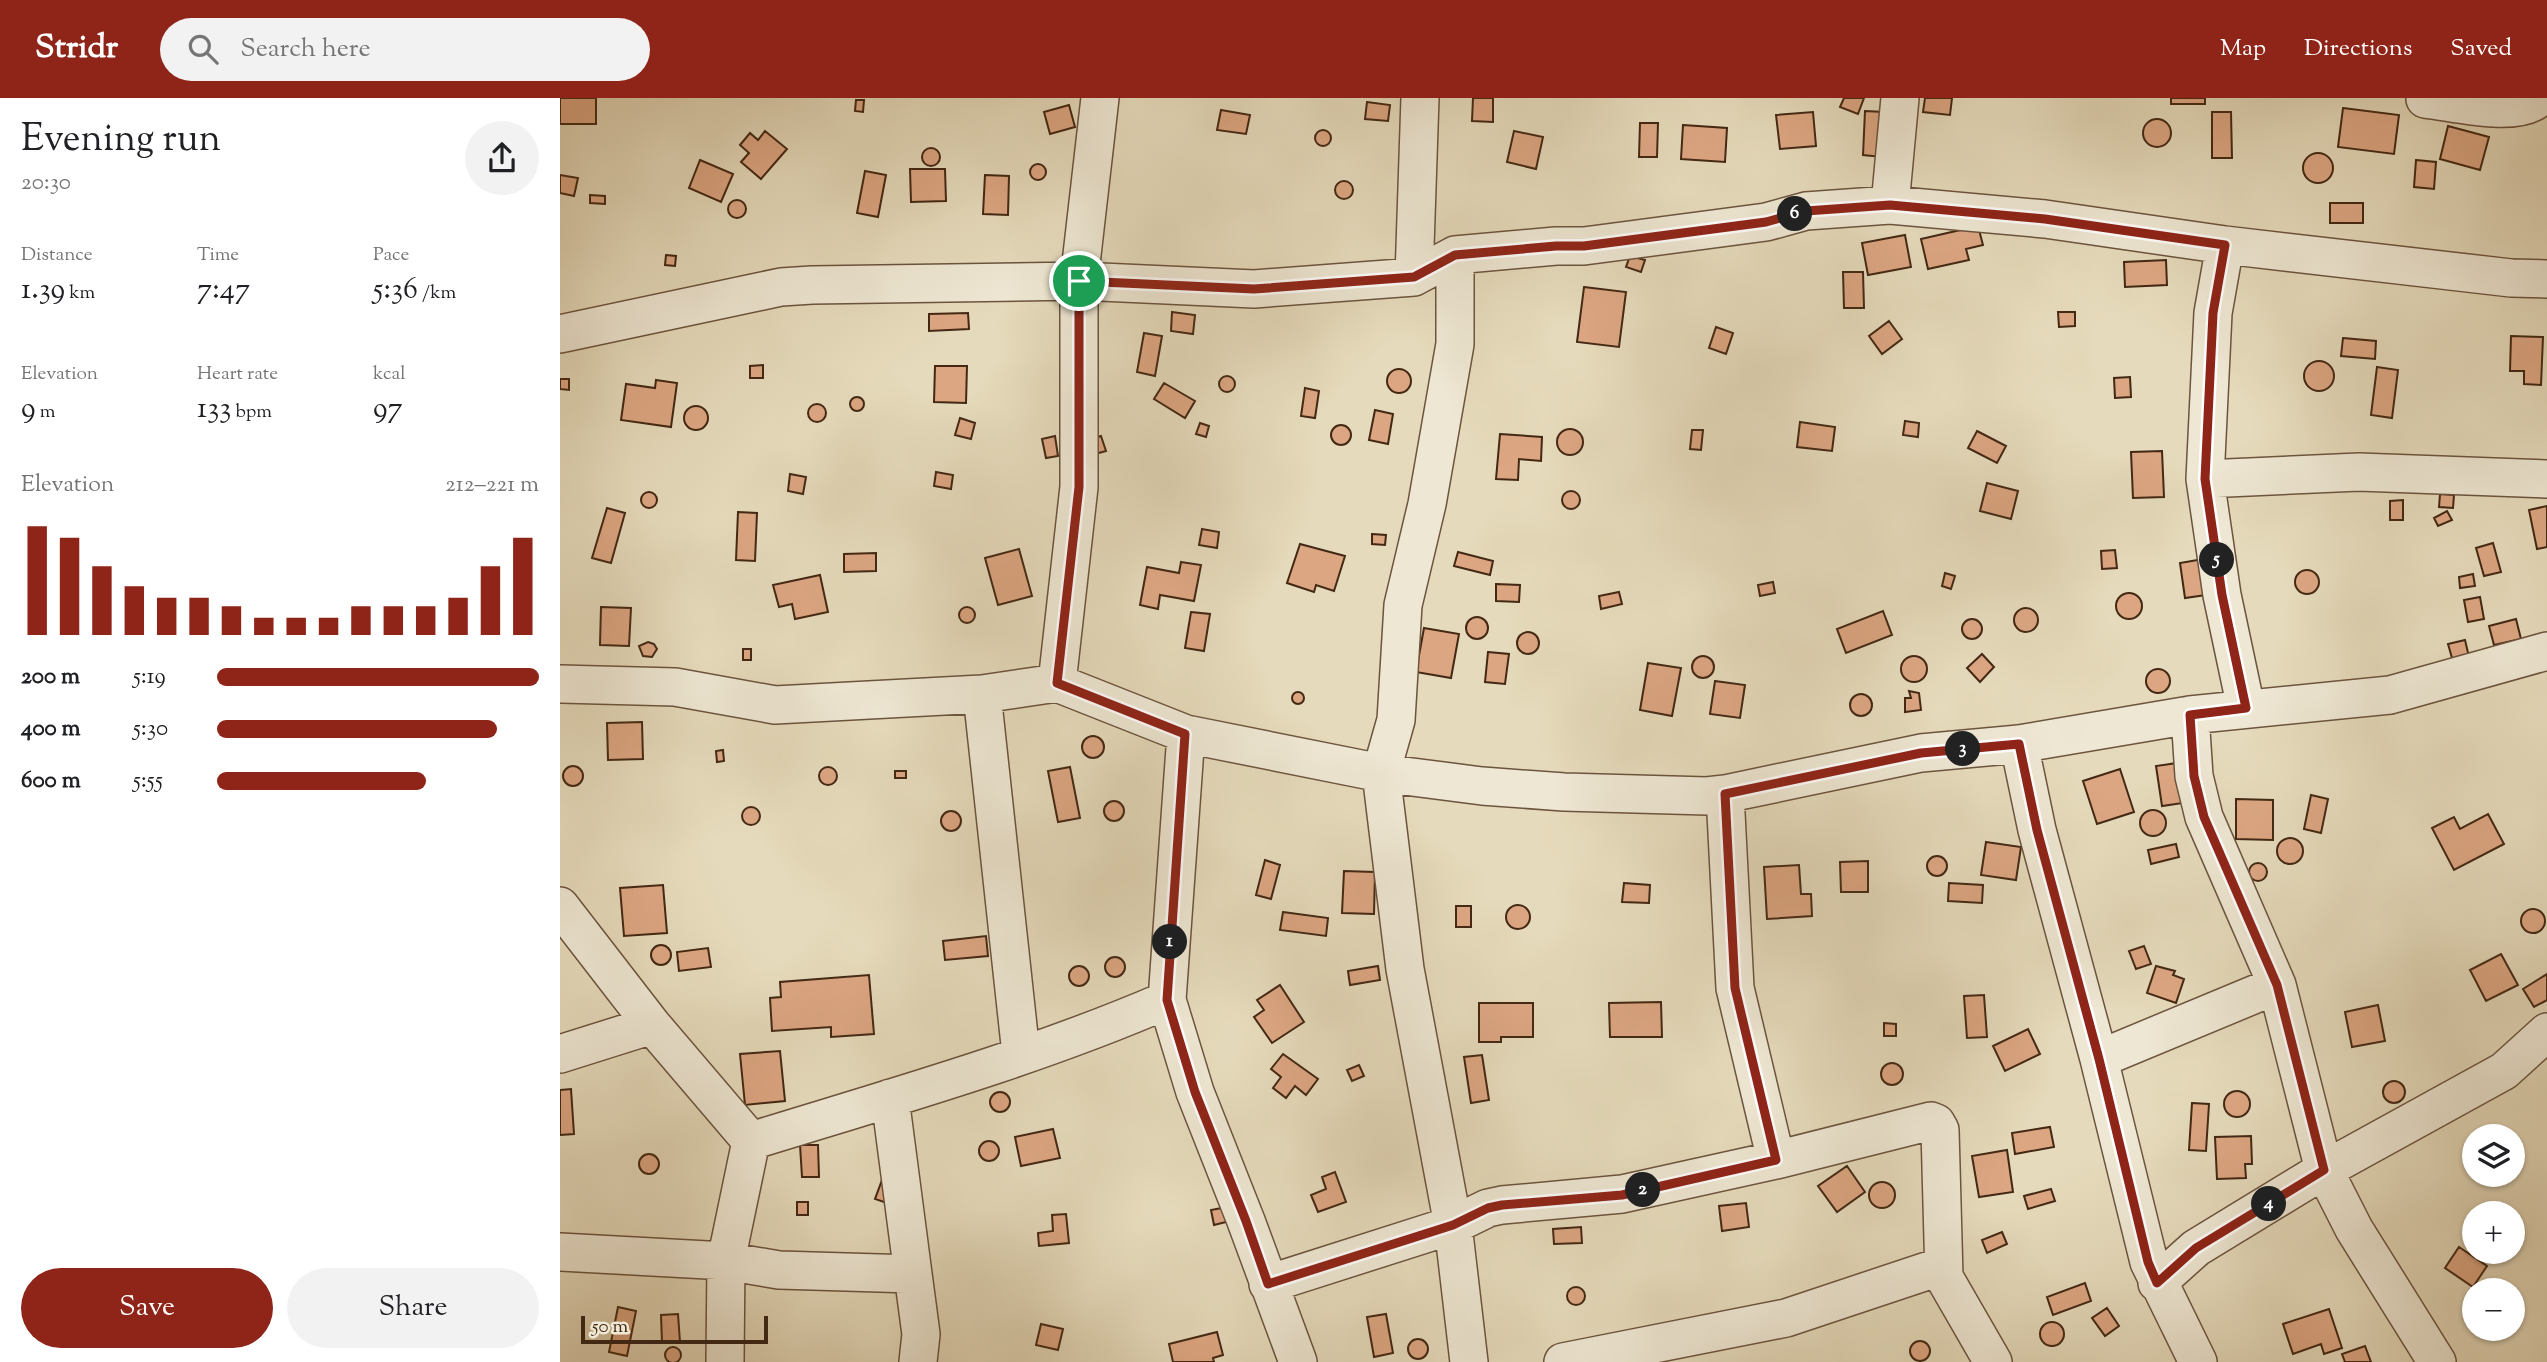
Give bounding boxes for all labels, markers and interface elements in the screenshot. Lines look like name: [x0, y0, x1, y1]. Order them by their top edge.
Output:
search box: [160, 18, 650, 81]
text: Stridr: [35, 25, 118, 73]
icon: search: [184, 30, 222, 68]
text: Search here: [240, 31, 371, 68]
text: Map: [2220, 32, 2266, 66]
text: Directions: [2304, 32, 2412, 66]
text: Saved: [2450, 32, 2512, 66]
text: Evening run: [21, 114, 221, 168]
button: share: [465, 121, 539, 195]
text: 20:30: [21, 167, 71, 200]
pin: 6: [1778, 197, 1812, 232]
text: 6: [1790, 200, 1799, 227]
text: Distance: [21, 242, 93, 269]
text: Time: [197, 242, 239, 269]
text: Pace: [373, 242, 409, 269]
pin: [1049, 251, 1109, 311]
icon: arrive: [1060, 262, 1098, 300]
text: 1.39: [21, 269, 65, 312]
text: 7:47: [197, 269, 250, 312]
text: 5:36: [373, 269, 418, 312]
text: km: [65, 280, 95, 307]
text: /km: [418, 280, 456, 307]
text: Elevation: [21, 361, 98, 388]
text: Heart rate: [197, 361, 278, 388]
text: kcal: [373, 361, 406, 388]
text: 9: [21, 388, 36, 431]
text: 133: [197, 388, 231, 431]
text: 97: [373, 388, 403, 431]
text: m: [36, 399, 55, 426]
text: bpm: [231, 399, 272, 426]
text: Elevation: [21, 469, 114, 502]
text: 212–221 m: [445, 469, 539, 502]
pin: 5: [2200, 542, 2234, 578]
text: 5: [2213, 546, 2220, 573]
text: 200 m: [21, 661, 80, 694]
text: 5:19: [133, 661, 166, 694]
text: 400 m: [21, 713, 81, 746]
text: 5:30: [133, 713, 168, 746]
pin: 3: [1946, 732, 1980, 766]
text: 3: [1959, 735, 1966, 762]
text: 600 m: [21, 765, 81, 798]
text: 5:55: [133, 765, 163, 798]
pin: 1: [1152, 924, 1188, 960]
text: 1: [1166, 928, 1173, 955]
map controls: [2462, 1124, 2525, 1341]
button: layers: [2462, 1124, 2525, 1187]
pin: 2: [1626, 1172, 1660, 1208]
text: 2: [1638, 1176, 1647, 1203]
pin: 4: [2252, 1186, 2286, 1222]
text: 4: [2264, 1190, 2273, 1217]
button: +: [2462, 1201, 2525, 1264]
button: Save: [21, 1268, 273, 1348]
button: Share: [287, 1268, 539, 1348]
button: −: [2462, 1278, 2525, 1341]
scale bar: [581, 1313, 768, 1345]
text: 50 m: [592, 1314, 628, 1341]

